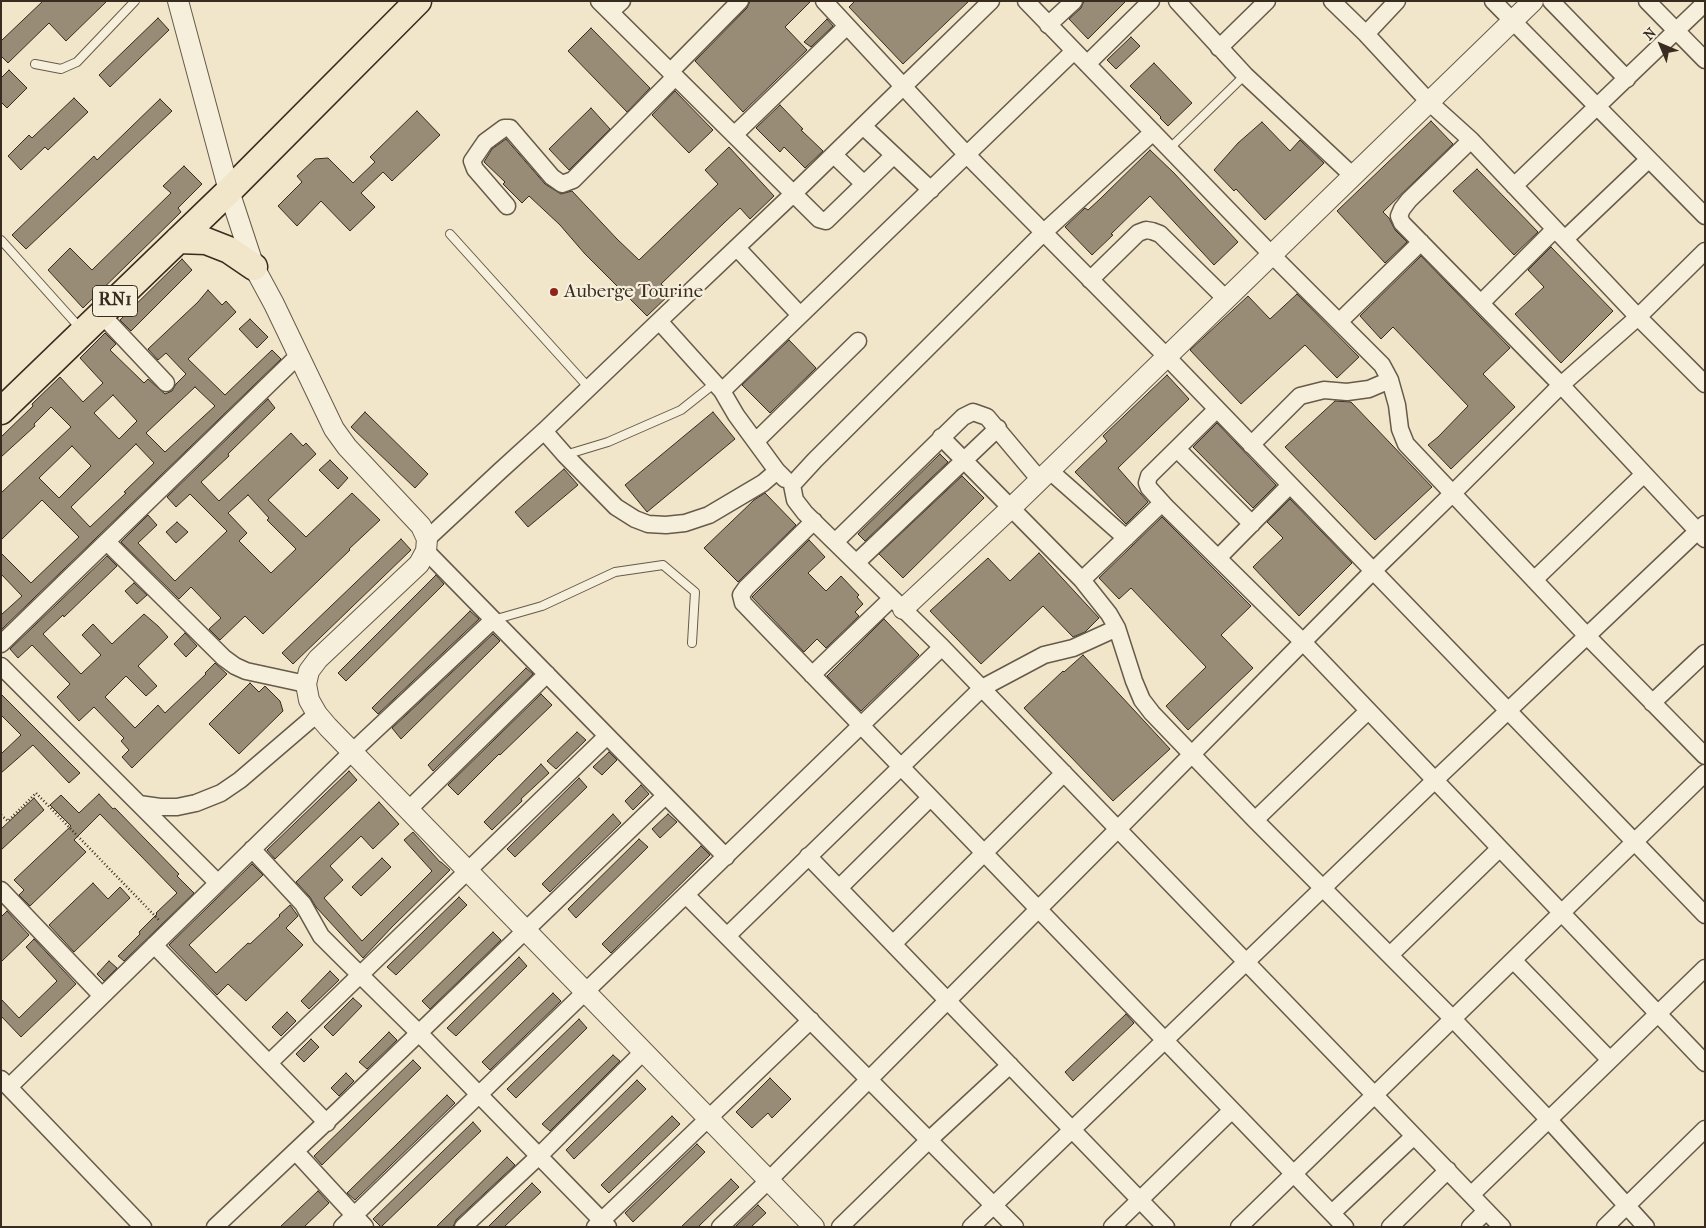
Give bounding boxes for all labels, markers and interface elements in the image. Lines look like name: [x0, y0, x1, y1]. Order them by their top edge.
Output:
north arrow: [1636, 20, 1686, 70]
text: N: [1640, 24, 1660, 44]
place label: Auberge Tourine: [564, 281, 703, 303]
road number: RN1: [92, 286, 138, 316]
marker: Auberge Tourine: [548, 286, 560, 298]

